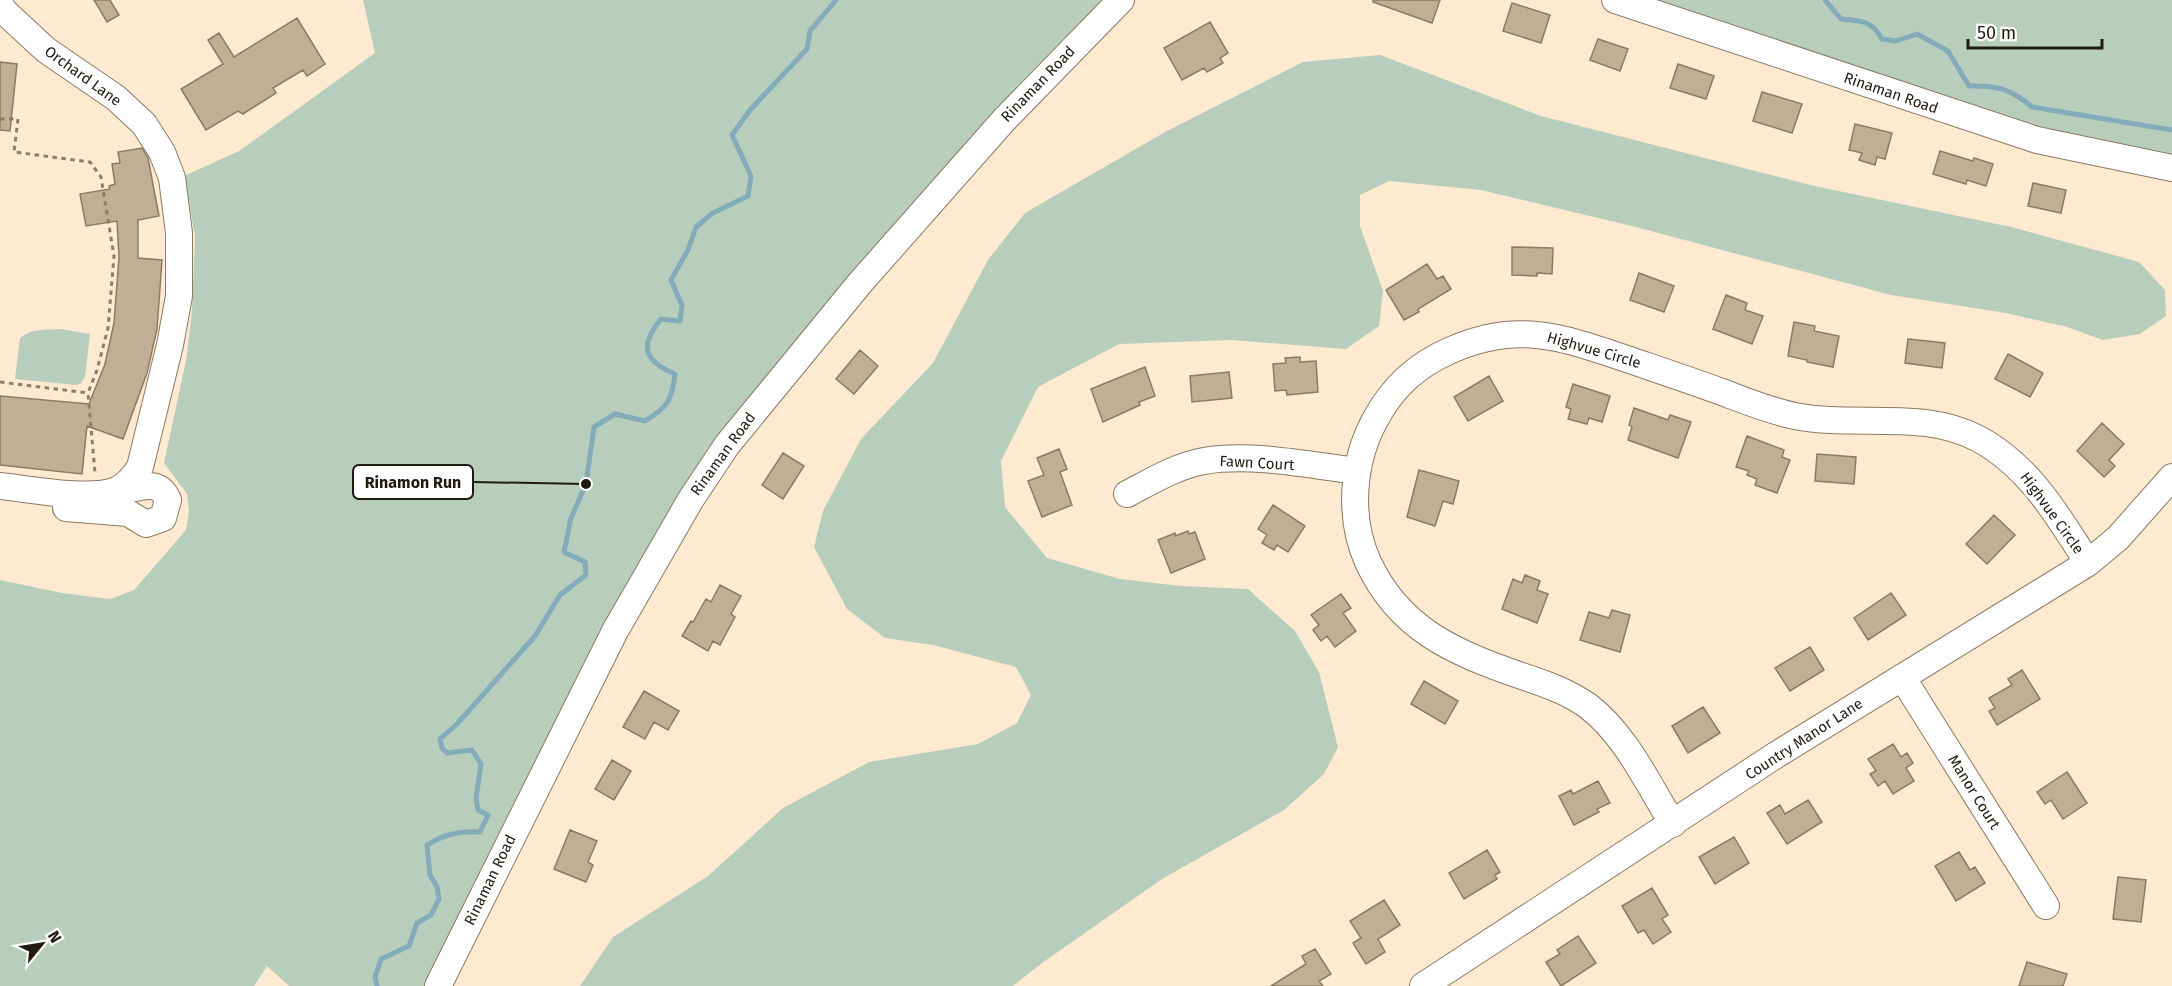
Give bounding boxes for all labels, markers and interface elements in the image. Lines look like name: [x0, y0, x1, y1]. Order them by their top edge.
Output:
scale bar: [1968, 12, 2102, 50]
text: 50 m: [1977, 22, 2016, 44]
street label: Orchard Lane: [41, 42, 125, 110]
street label: Rinaman Road: [997, 42, 1079, 126]
street label: Rinaman Road: [1841, 68, 1941, 118]
street label: Highvue Circle: [1545, 328, 1643, 372]
street label: Rinaman Road: [687, 409, 759, 499]
street label: Fawn Court: [1219, 452, 1295, 474]
callout: Rinamon Run: [353, 465, 473, 499]
street label: Highvue Circle: [2016, 469, 2088, 557]
text: Rinamon Run: [365, 473, 461, 492]
street label: Country Manor Lane: [1742, 694, 1866, 784]
street label: Manor Court: [1944, 752, 2004, 833]
street label: Rinaman Road: [460, 832, 520, 928]
north arrow: [12, 914, 72, 974]
text: N: [44, 927, 65, 946]

